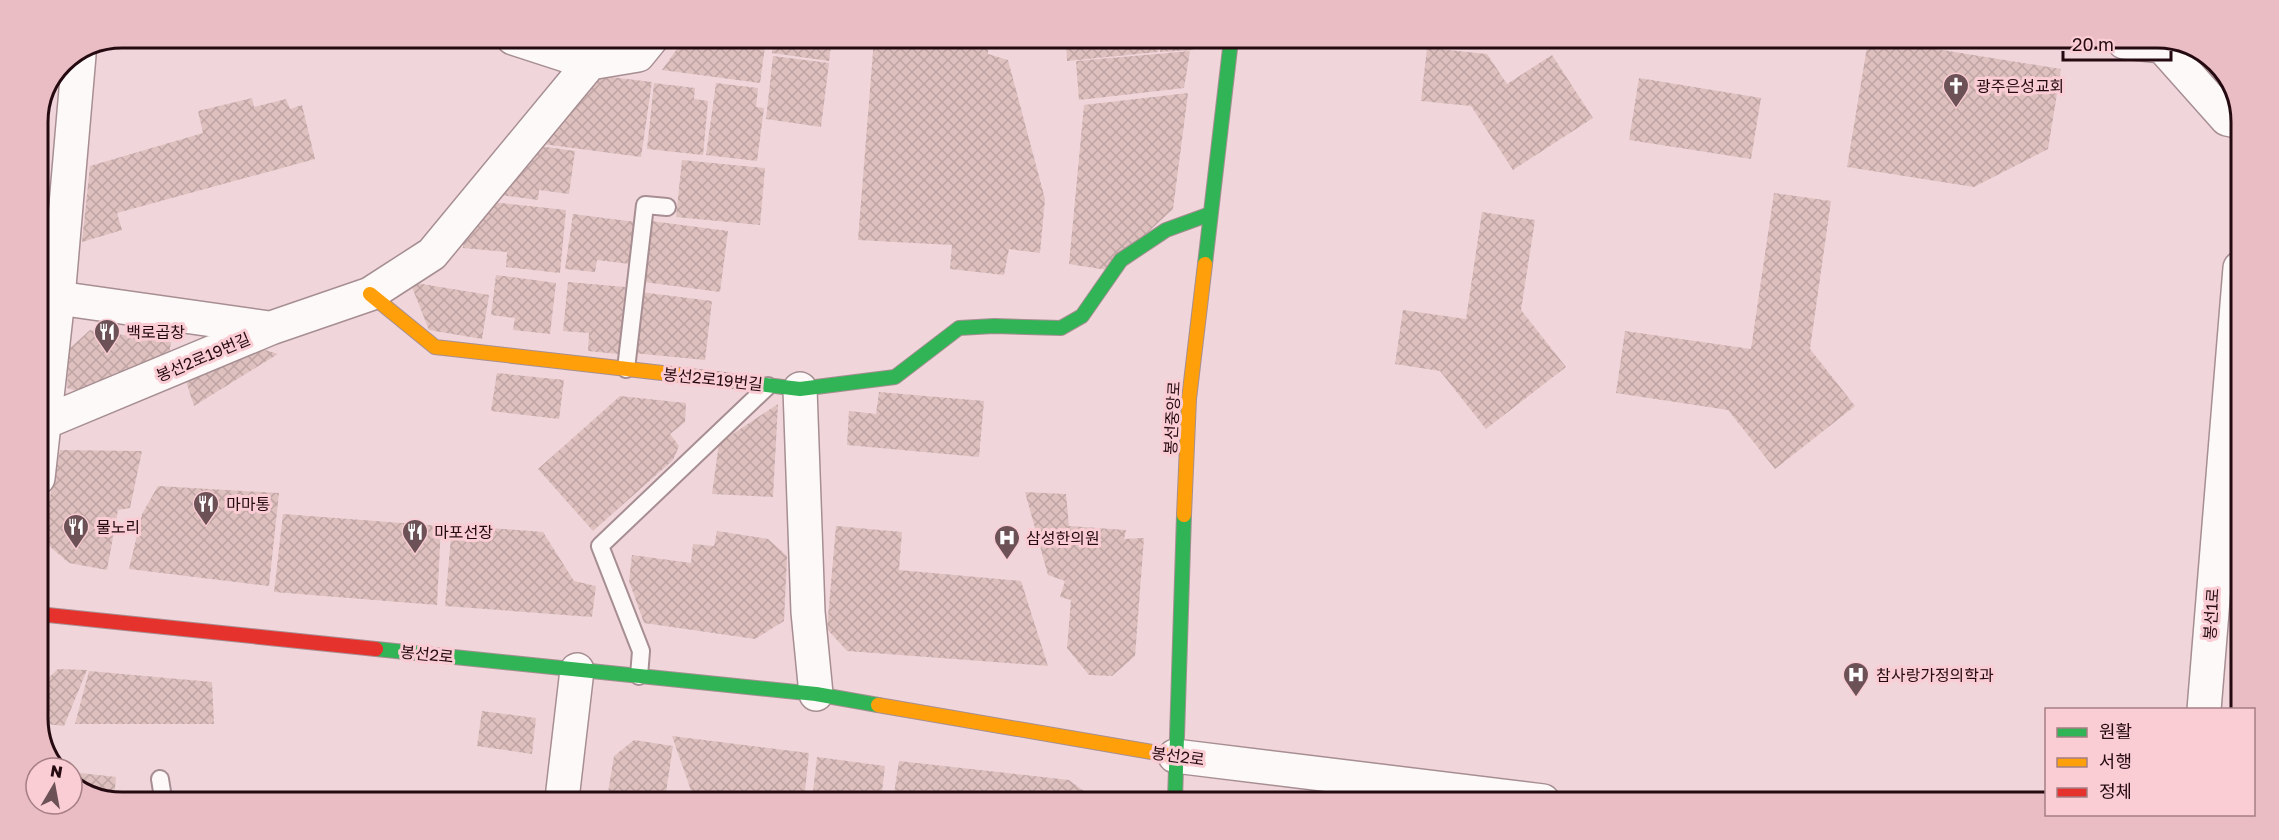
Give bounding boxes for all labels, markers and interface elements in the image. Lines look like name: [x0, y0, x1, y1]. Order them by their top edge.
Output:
scale bar: [2063, 24, 2171, 62]
text: 20 m: [2072, 33, 2114, 55]
church icon: 광주은성교회: [1941, 71, 1971, 109]
place label: 광주은성교회: [1976, 76, 2064, 96]
restaurant icon: 백로곱창: [92, 317, 122, 355]
place label: 백로곱창: [126, 322, 185, 342]
street label: 봉선2로19번길: [153, 328, 253, 386]
street label: 봉선2로19번길: [662, 364, 764, 394]
street label: 봉선중앙로: [1160, 380, 1184, 455]
restaurant icon: 마마통: [191, 489, 221, 527]
place label: 마마통: [226, 494, 270, 514]
restaurant icon: 물노리: [61, 512, 91, 550]
place label: 물노리: [96, 517, 140, 537]
restaurant icon: 마포선장: [400, 517, 430, 555]
place label: 마포선장: [434, 522, 493, 542]
hospital icon: 삼성한의원: [992, 523, 1022, 561]
place label: 삼성한의원: [1026, 528, 1100, 548]
street label: 봉선1로: [2199, 587, 2223, 641]
street label: 봉선2로: [399, 641, 455, 667]
hospital icon: 참사랑가정의학과: [1841, 660, 1871, 698]
place label: 참사랑가정의학과: [1876, 665, 1994, 685]
legend: [2045, 708, 2255, 816]
text: 원활: [2099, 720, 2132, 742]
street label: 봉선2로: [1150, 742, 1206, 770]
text: 서행: [2099, 750, 2132, 772]
north arrow: [24, 756, 84, 816]
text: N: [49, 760, 64, 782]
text: 정체: [2099, 780, 2132, 802]

